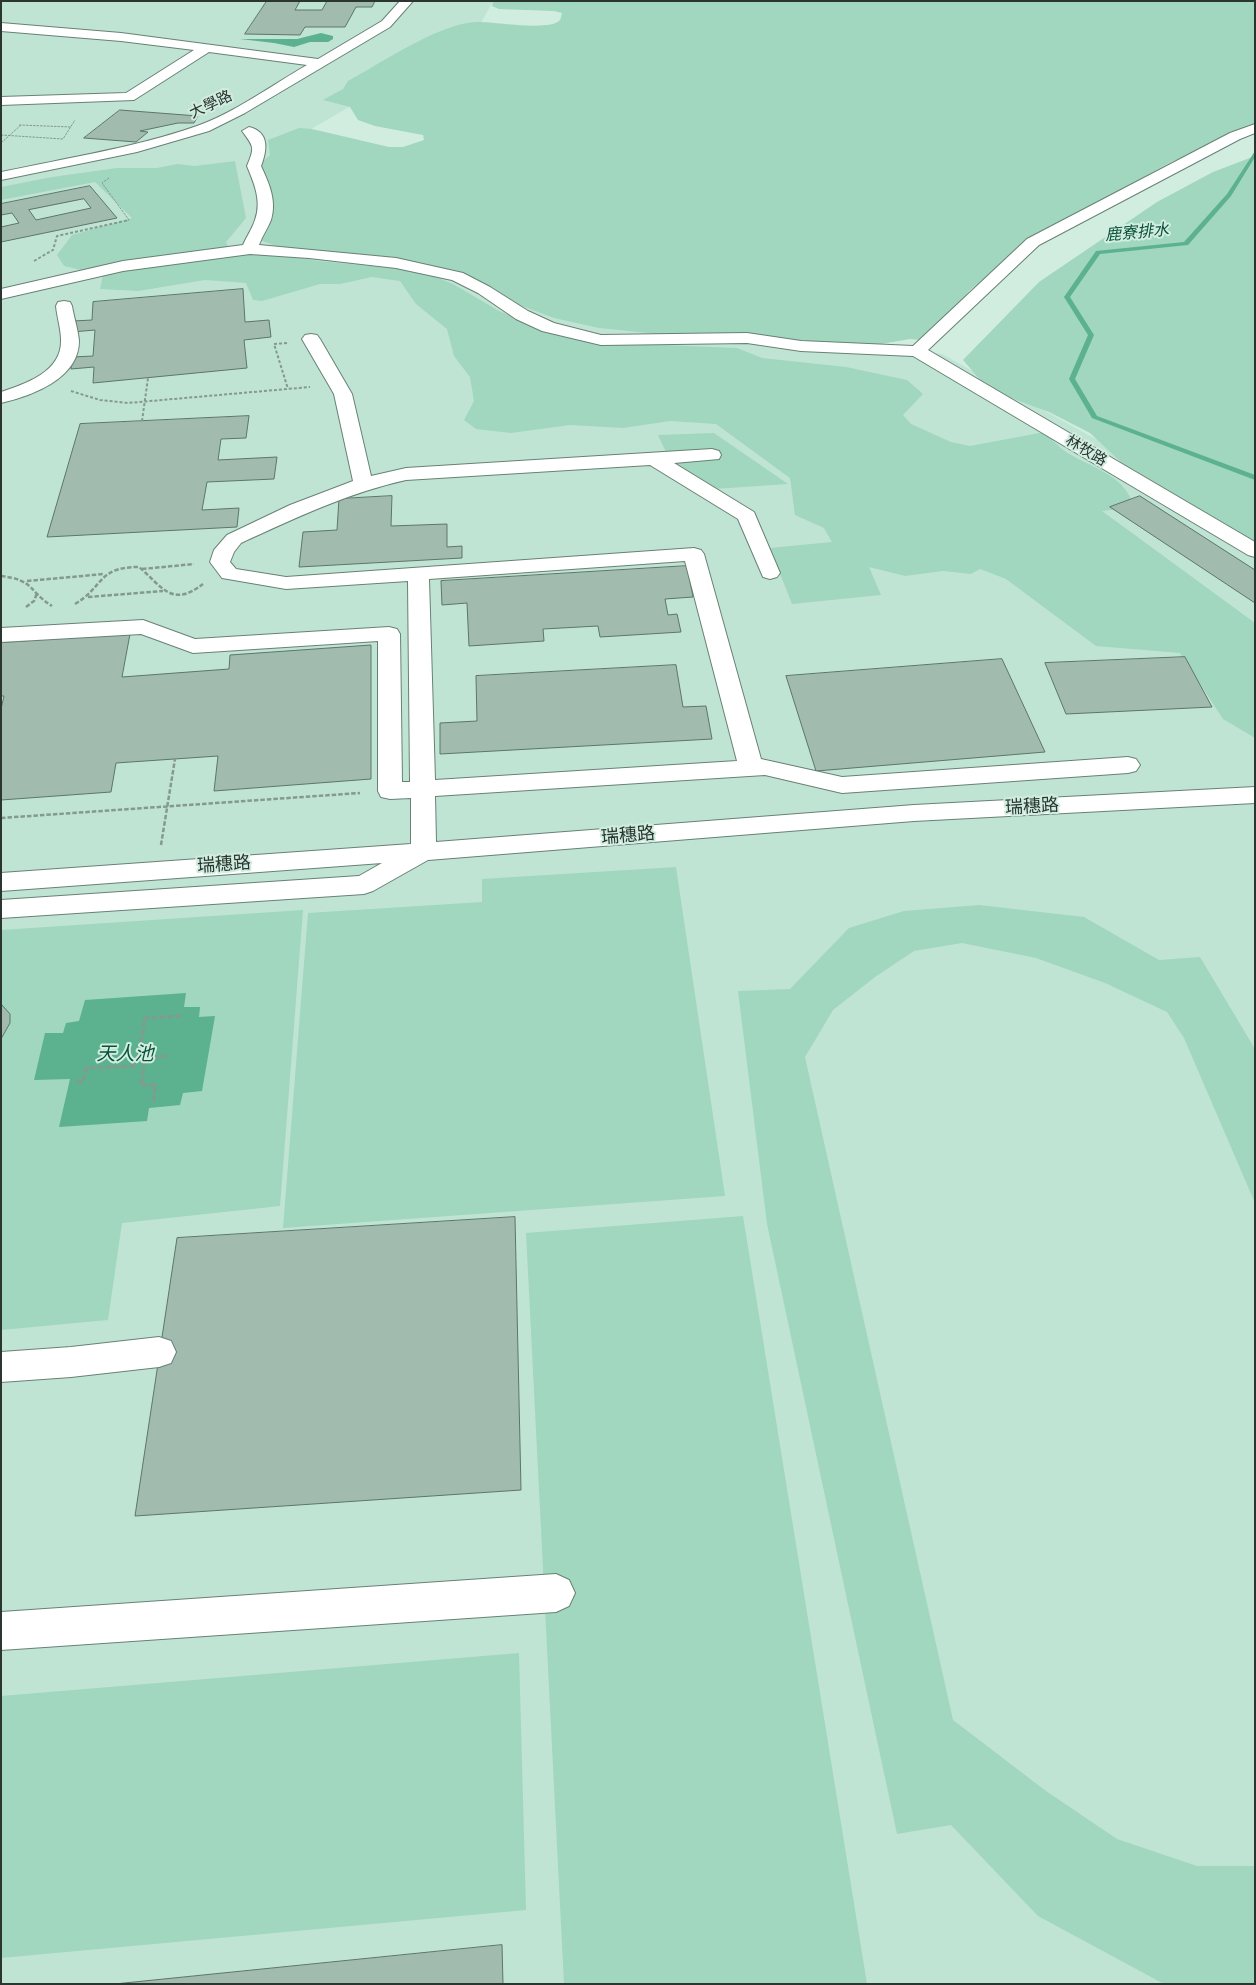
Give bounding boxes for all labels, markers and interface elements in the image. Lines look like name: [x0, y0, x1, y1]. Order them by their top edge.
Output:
street label: 大學路: [187, 87, 235, 123]
water label: 鹿寮排水: [1104, 221, 1170, 245]
street label: 林牧路: [1062, 432, 1110, 470]
street label: 瑞穗路: [1004, 795, 1060, 819]
street label: 瑞穗路: [600, 823, 656, 849]
street label: 瑞穗路: [196, 852, 252, 878]
water label: 天人池: [97, 1044, 153, 1066]

